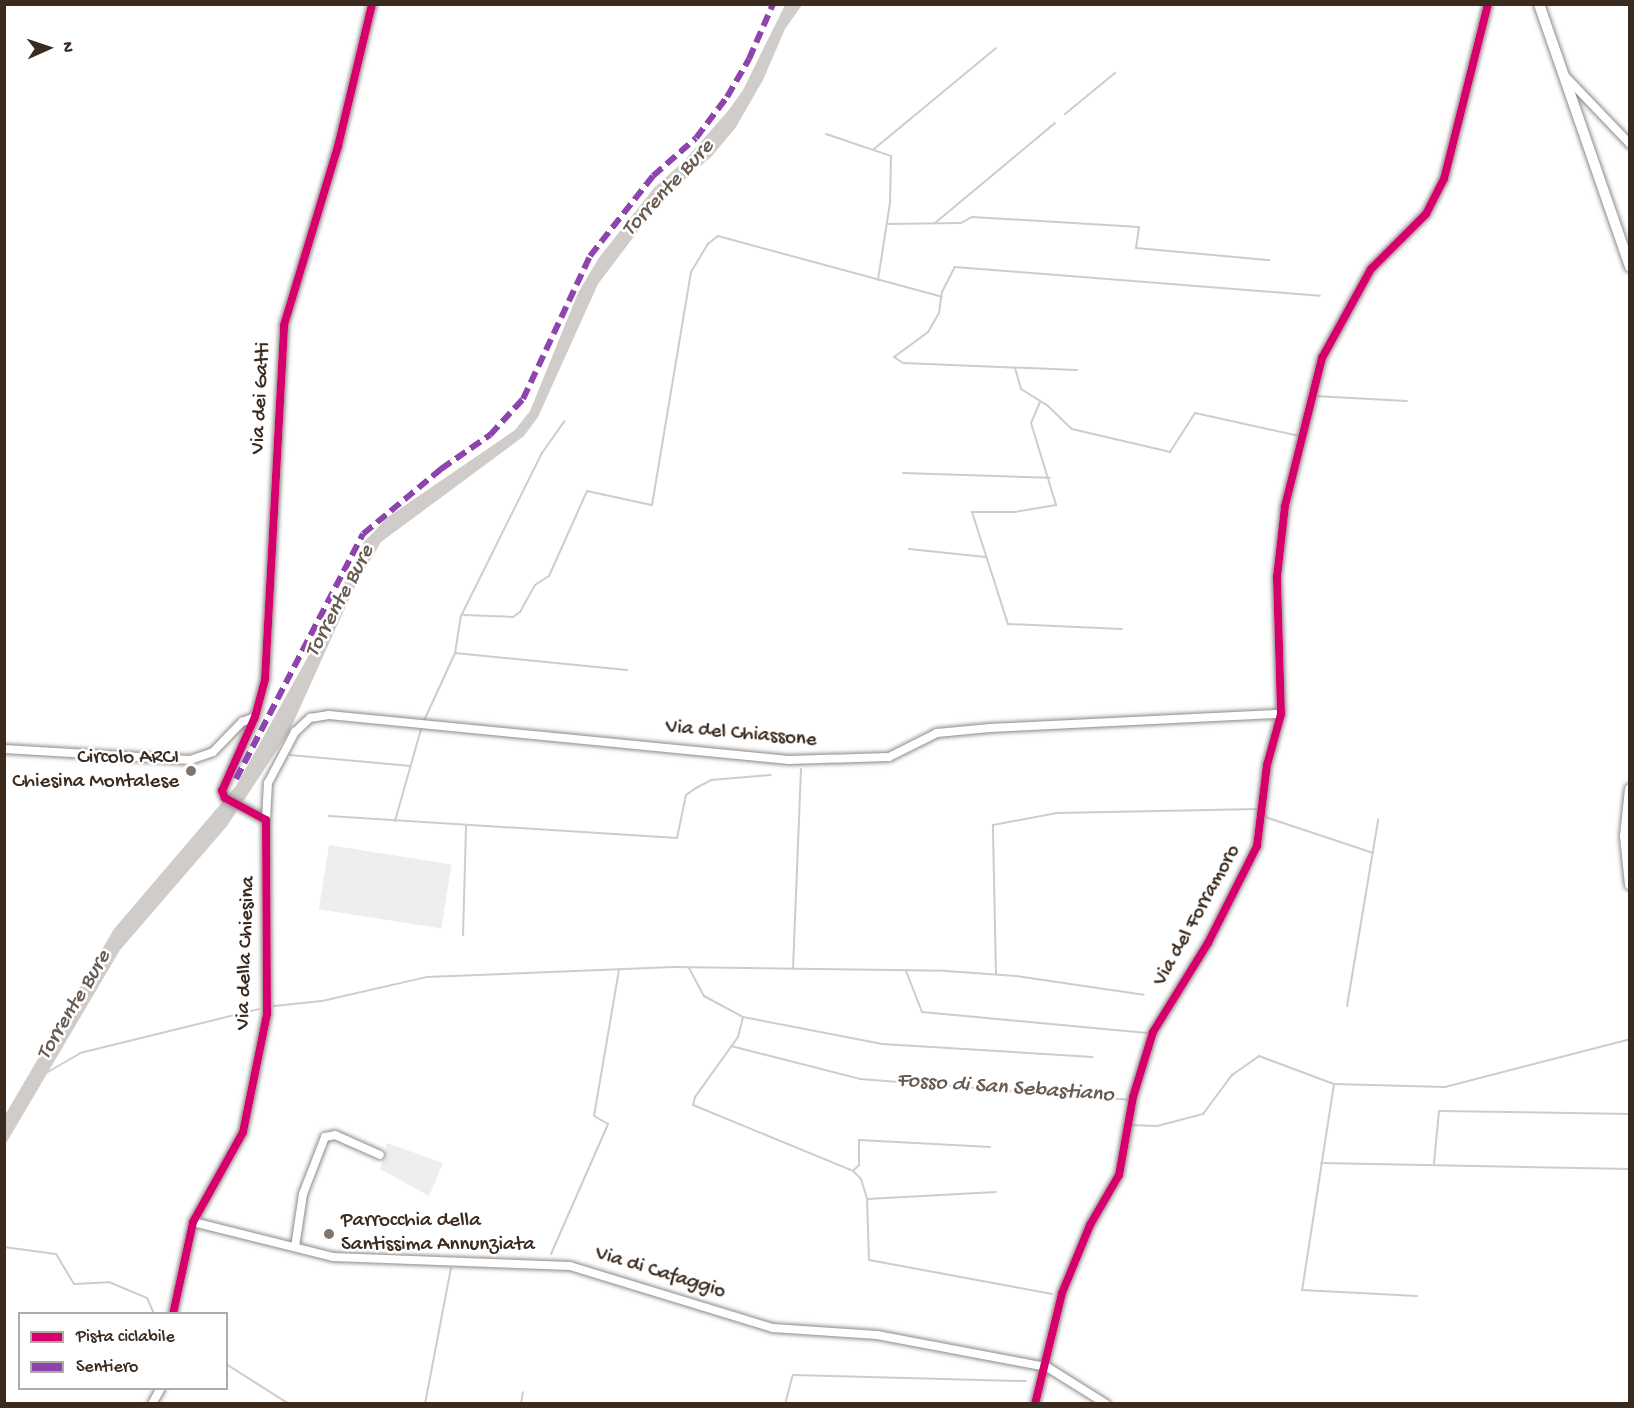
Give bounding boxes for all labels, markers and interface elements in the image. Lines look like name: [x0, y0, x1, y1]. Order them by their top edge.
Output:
north arrow: [18, 18, 78, 78]
text: N: [57, 41, 76, 53]
water label: Torrente Bure: [617, 135, 721, 243]
street label: Via dei Gatti: [246, 341, 278, 455]
water label: Torrente Bure: [300, 541, 382, 663]
street label: Via del Chiassone: [664, 716, 818, 754]
place label: Circolo ARCI Chiesina Montalese: [12, 746, 179, 796]
marker: Circolo ARCI Chiesina Montalese: [184, 764, 198, 778]
street label: Via del Forramoro: [1149, 841, 1247, 991]
street label: Via della Chiesina: [232, 876, 262, 1030]
water label: Torrente Bure: [32, 946, 118, 1066]
water label: Fosso di San Sebastiano: [895, 1068, 1115, 1110]
place label: Parrocchia della Santissima Annunziata: [341, 1209, 535, 1259]
marker: Parrocchia della Santissima Annunziata: [322, 1227, 336, 1241]
street label: Via di Cafaggio: [592, 1242, 728, 1306]
legend: [18, 1312, 228, 1390]
text: Pista ciclabile: [76, 1327, 175, 1348]
text: Sentiero: [76, 1357, 138, 1378]

